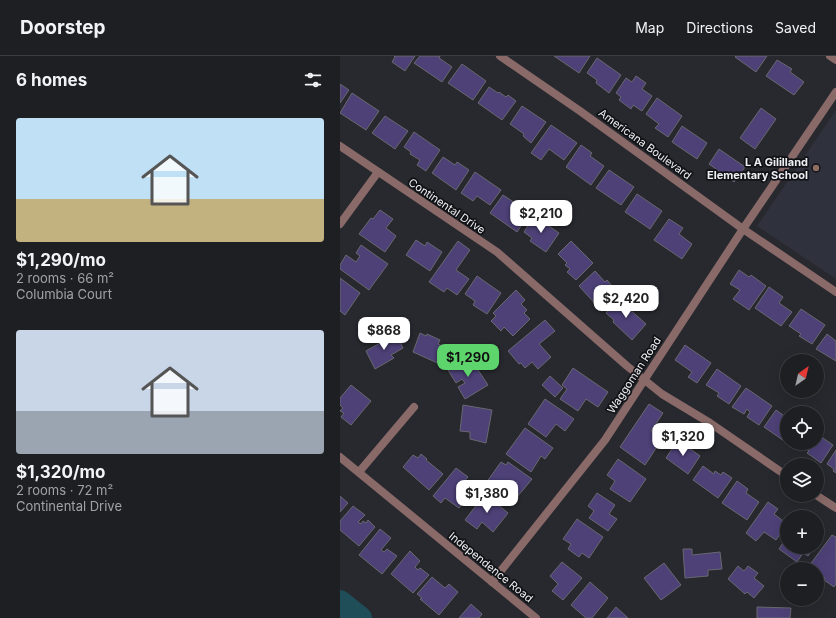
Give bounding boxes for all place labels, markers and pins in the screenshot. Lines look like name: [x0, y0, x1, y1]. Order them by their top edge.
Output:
place label: L A Gililland Elementary School: [707, 155, 808, 182]
marker: L A Gililland Elementary School: [811, 163, 821, 173]
pin: $2,210: [508, 200, 574, 234]
pin: $2,420: [593, 285, 659, 319]
pin: $868: [360, 317, 408, 351]
pin: $1,290: [435, 344, 501, 378]
pin: $1,320: [650, 423, 716, 457]
pin: $1,380: [454, 480, 520, 514]

